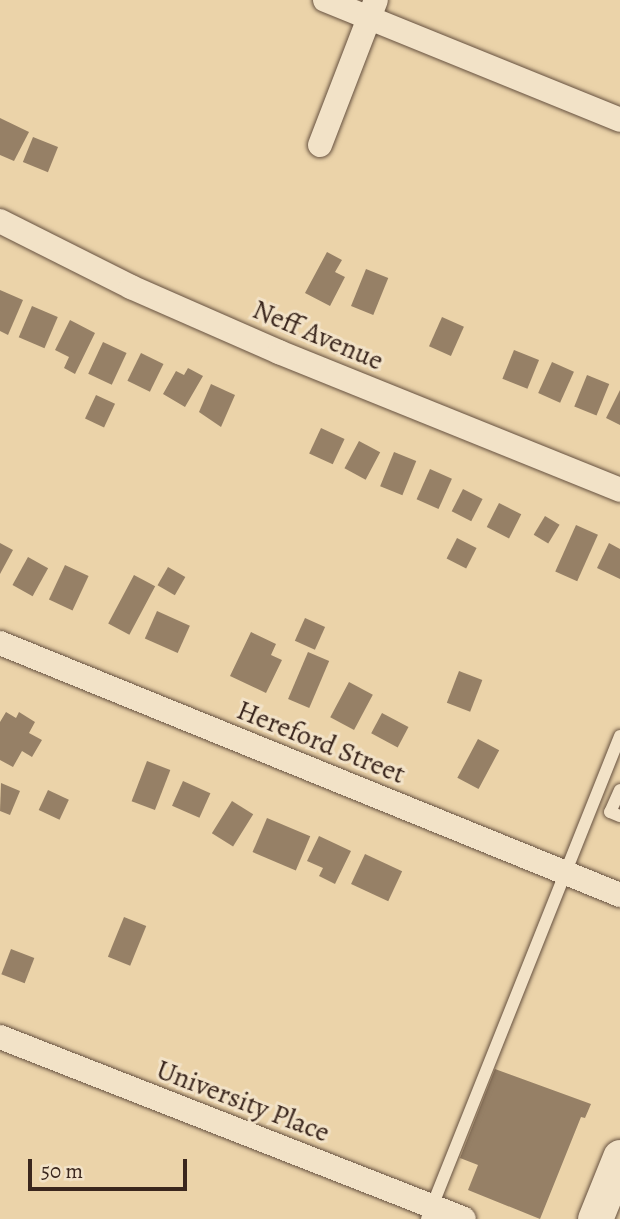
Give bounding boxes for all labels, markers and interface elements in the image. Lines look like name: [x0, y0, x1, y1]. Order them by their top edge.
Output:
street label: Neff Avenue: [248, 292, 388, 378]
street label: Hereford Street: [232, 693, 410, 791]
street label: University Place: [152, 1053, 334, 1149]
scale bar: [32, 1146, 191, 1190]
text: 50 m: [41, 1157, 83, 1185]

